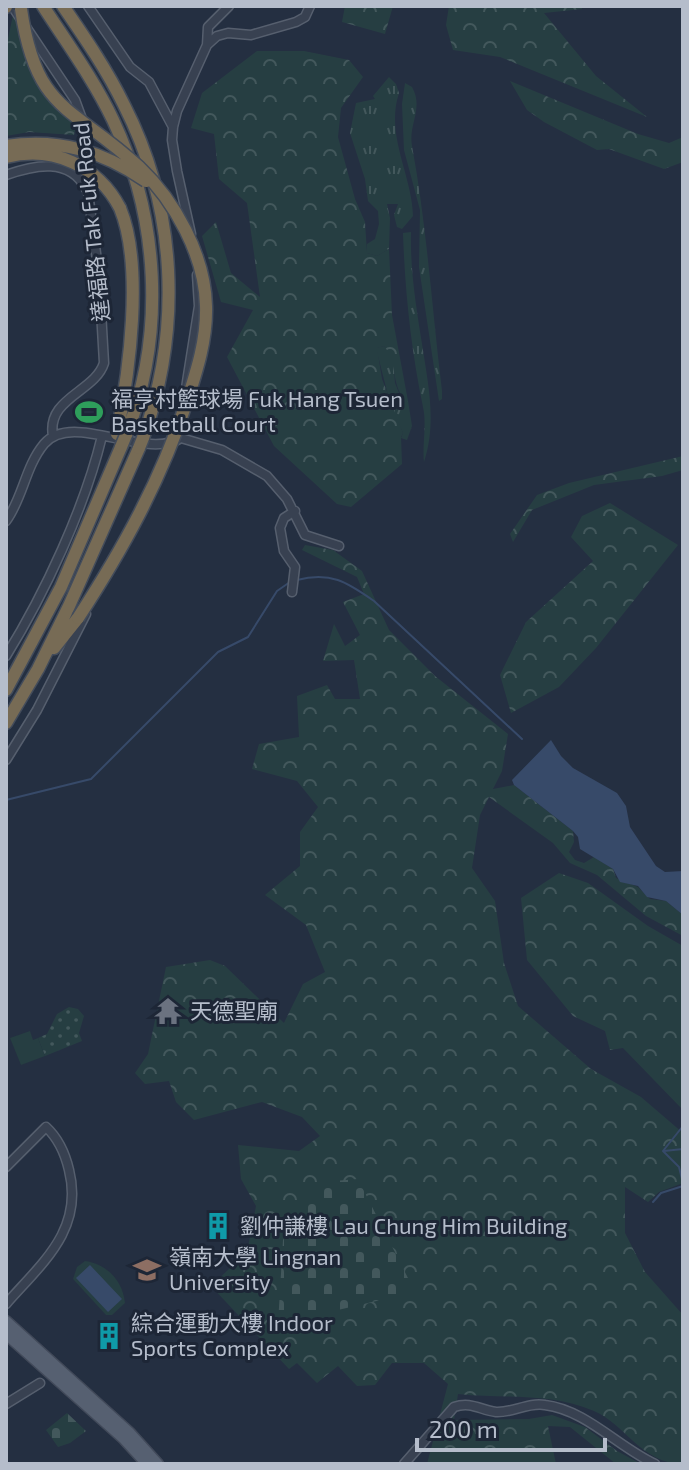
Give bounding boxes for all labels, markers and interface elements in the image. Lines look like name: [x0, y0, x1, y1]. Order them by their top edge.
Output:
street label: 達福路 Tak Fuk Road: [67, 121, 113, 323]
place label: 福亨村籃球場 Fuk Hang Tsuen Basketball Court: [111, 385, 403, 436]
sports icon: 福亨村籃球場 Fuk Hang Tsuen Basketball Court: [74, 397, 104, 427]
temple icon: 天德聖廟: [153, 996, 183, 1026]
place label: 天德聖廟: [190, 997, 278, 1023]
building icon: 劉仲謙樓 Lau Chung Him Building: [203, 1211, 233, 1241]
place label: 劉仲謙樓 Lau Chung Him Building: [240, 1212, 567, 1238]
place label: 嶺南大學 Lingnan University: [169, 1243, 341, 1294]
school or university icon: 嶺南大學 Lingnan University: [132, 1255, 162, 1285]
place label: 綜合運動大樓 Indoor Sports Complex: [131, 1309, 333, 1360]
building icon: 綜合運動大樓 Indoor Sports Complex: [94, 1321, 124, 1351]
scale bar: [417, 1402, 605, 1452]
text: 200 m: [429, 1414, 498, 1443]

